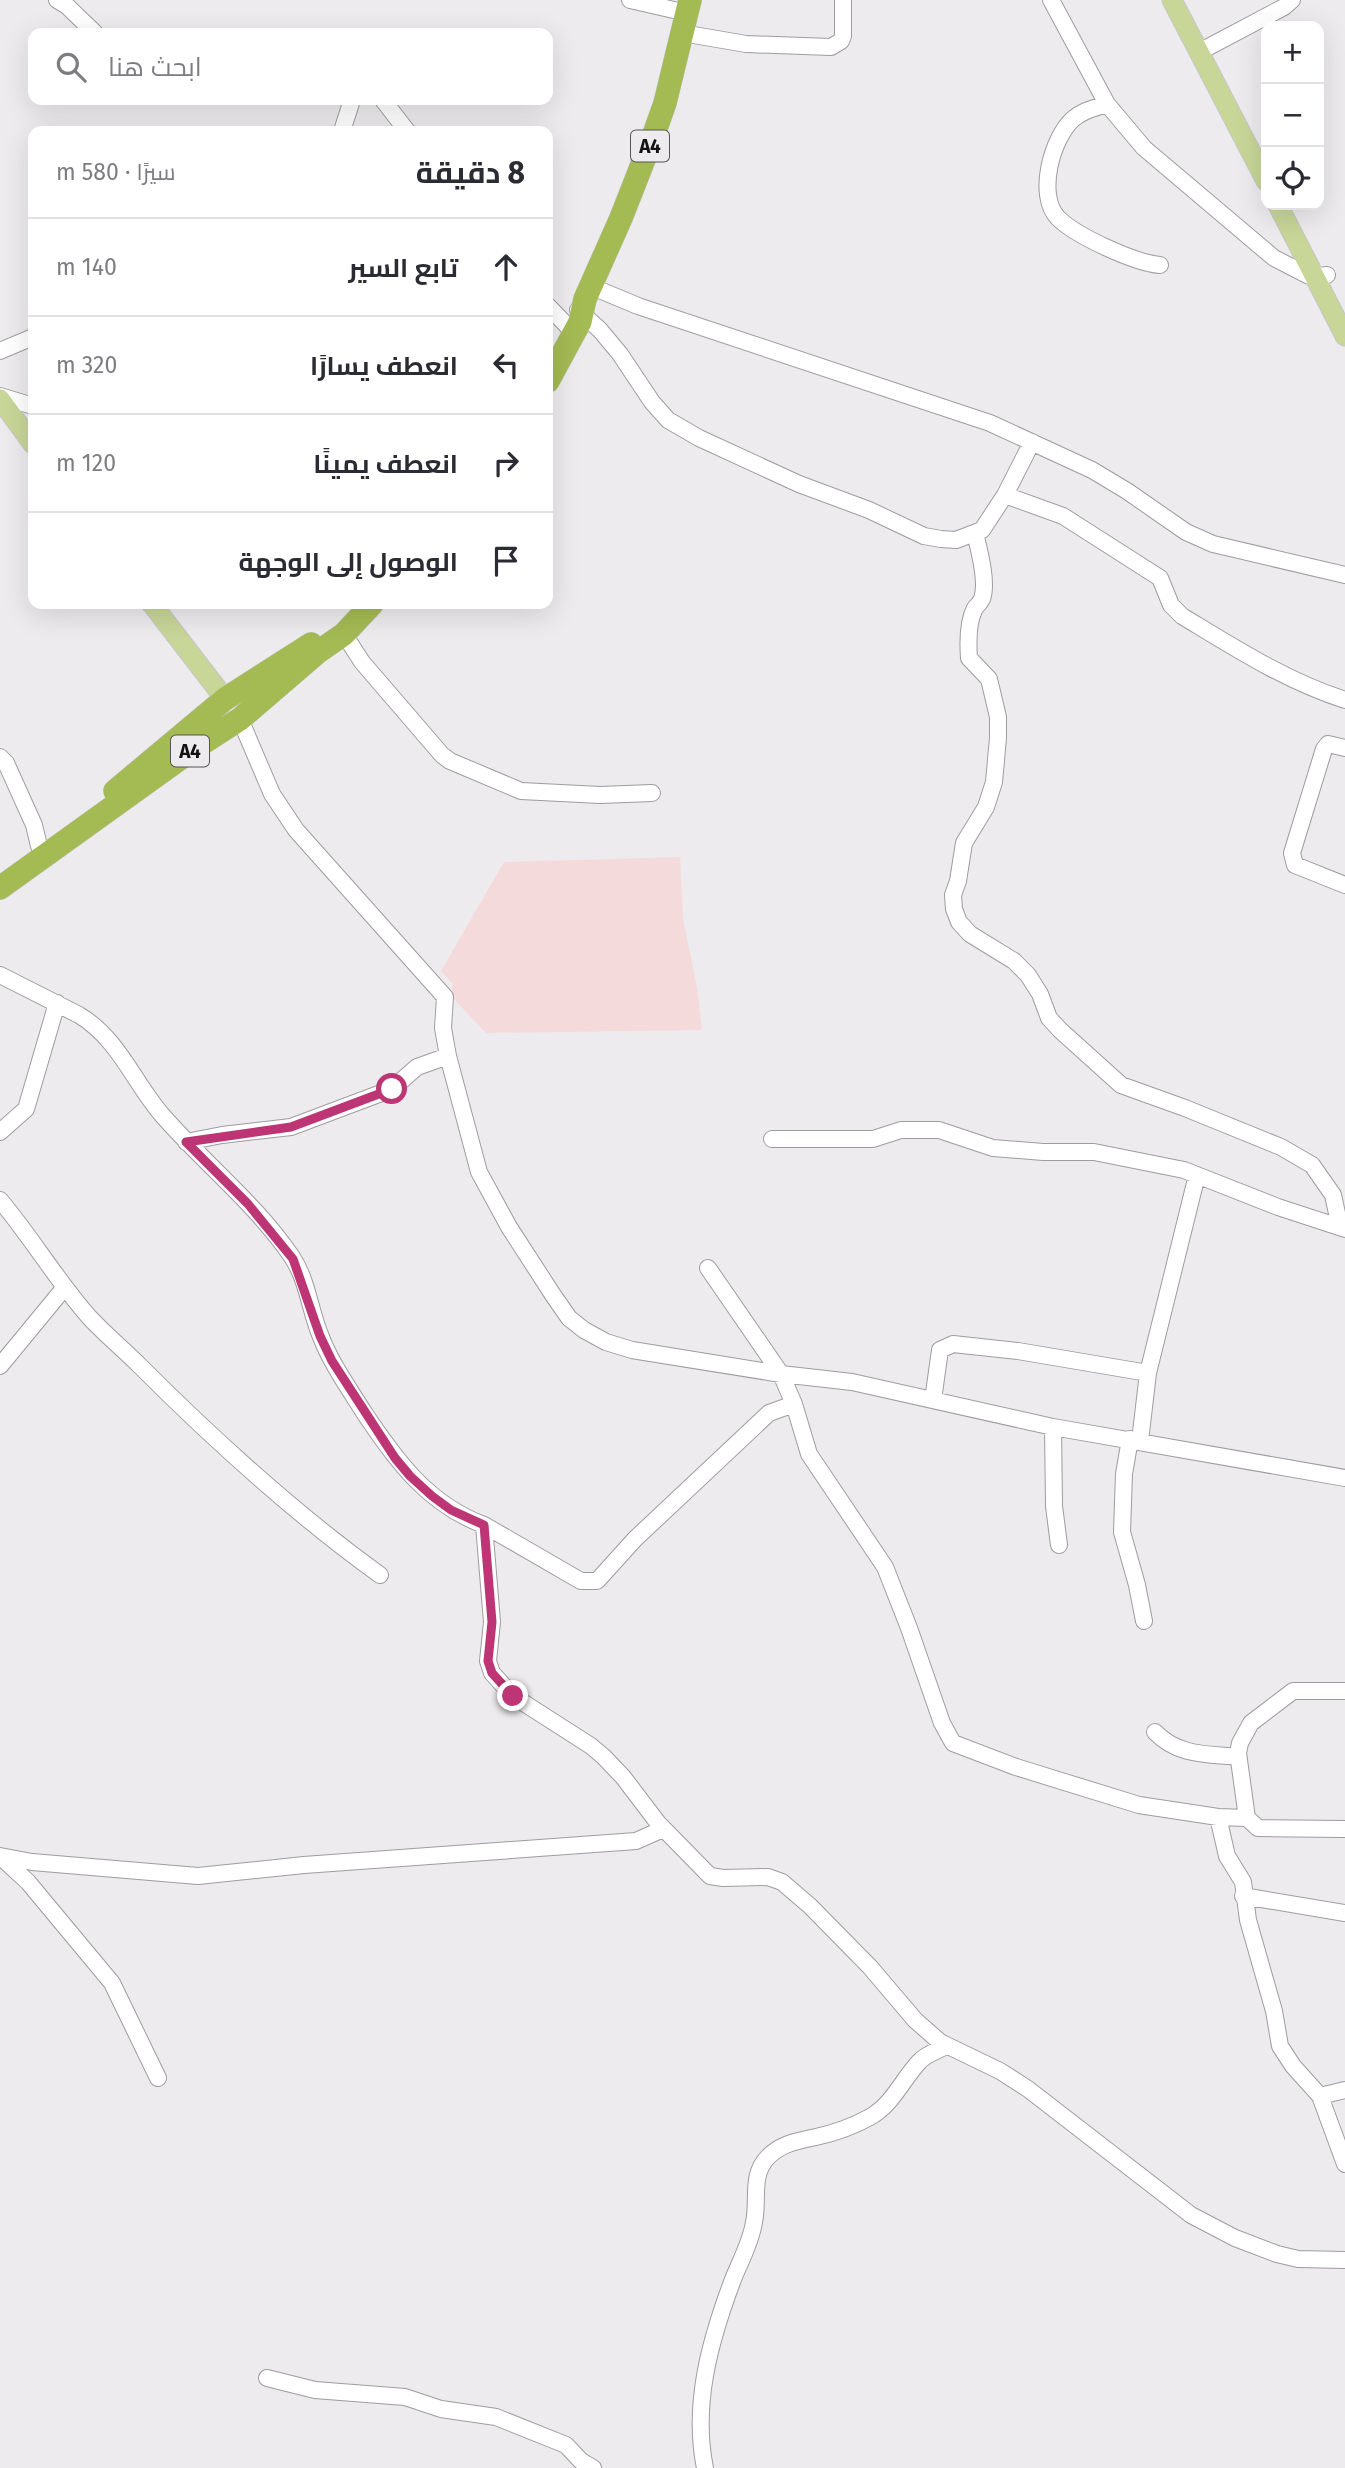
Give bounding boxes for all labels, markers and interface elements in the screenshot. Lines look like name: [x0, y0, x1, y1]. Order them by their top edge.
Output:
map controls: [1261, 21, 1324, 210]
button: +: [1261, 21, 1324, 84]
search box: [28, 28, 553, 105]
icon: search: [52, 48, 90, 86]
text: ابحث هنا: [108, 52, 202, 83]
button: −: [1261, 84, 1324, 147]
road number: A4: [631, 130, 669, 162]
button: locate: [1261, 147, 1324, 210]
text: 8 دقيقة: [416, 155, 525, 191]
text: سيرًا · 580 m: [56, 158, 175, 186]
icon: ahead: [487, 248, 525, 286]
text: 140 m: [56, 253, 117, 281]
text: تابع السير: [348, 253, 458, 284]
icon: left: [487, 346, 525, 384]
text: 320 m: [56, 351, 117, 379]
text: انعطف يسارًا: [310, 351, 458, 382]
icon: right: [487, 444, 525, 482]
text: 120 m: [56, 449, 116, 477]
text: انعطف يمينًا: [313, 449, 458, 480]
icon: arrive: [487, 542, 525, 580]
text: الوصول إلى الوجهة: [239, 547, 458, 578]
road number: A4: [171, 736, 209, 766]
route start: [376, 1073, 407, 1104]
route end: [497, 1680, 528, 1711]

